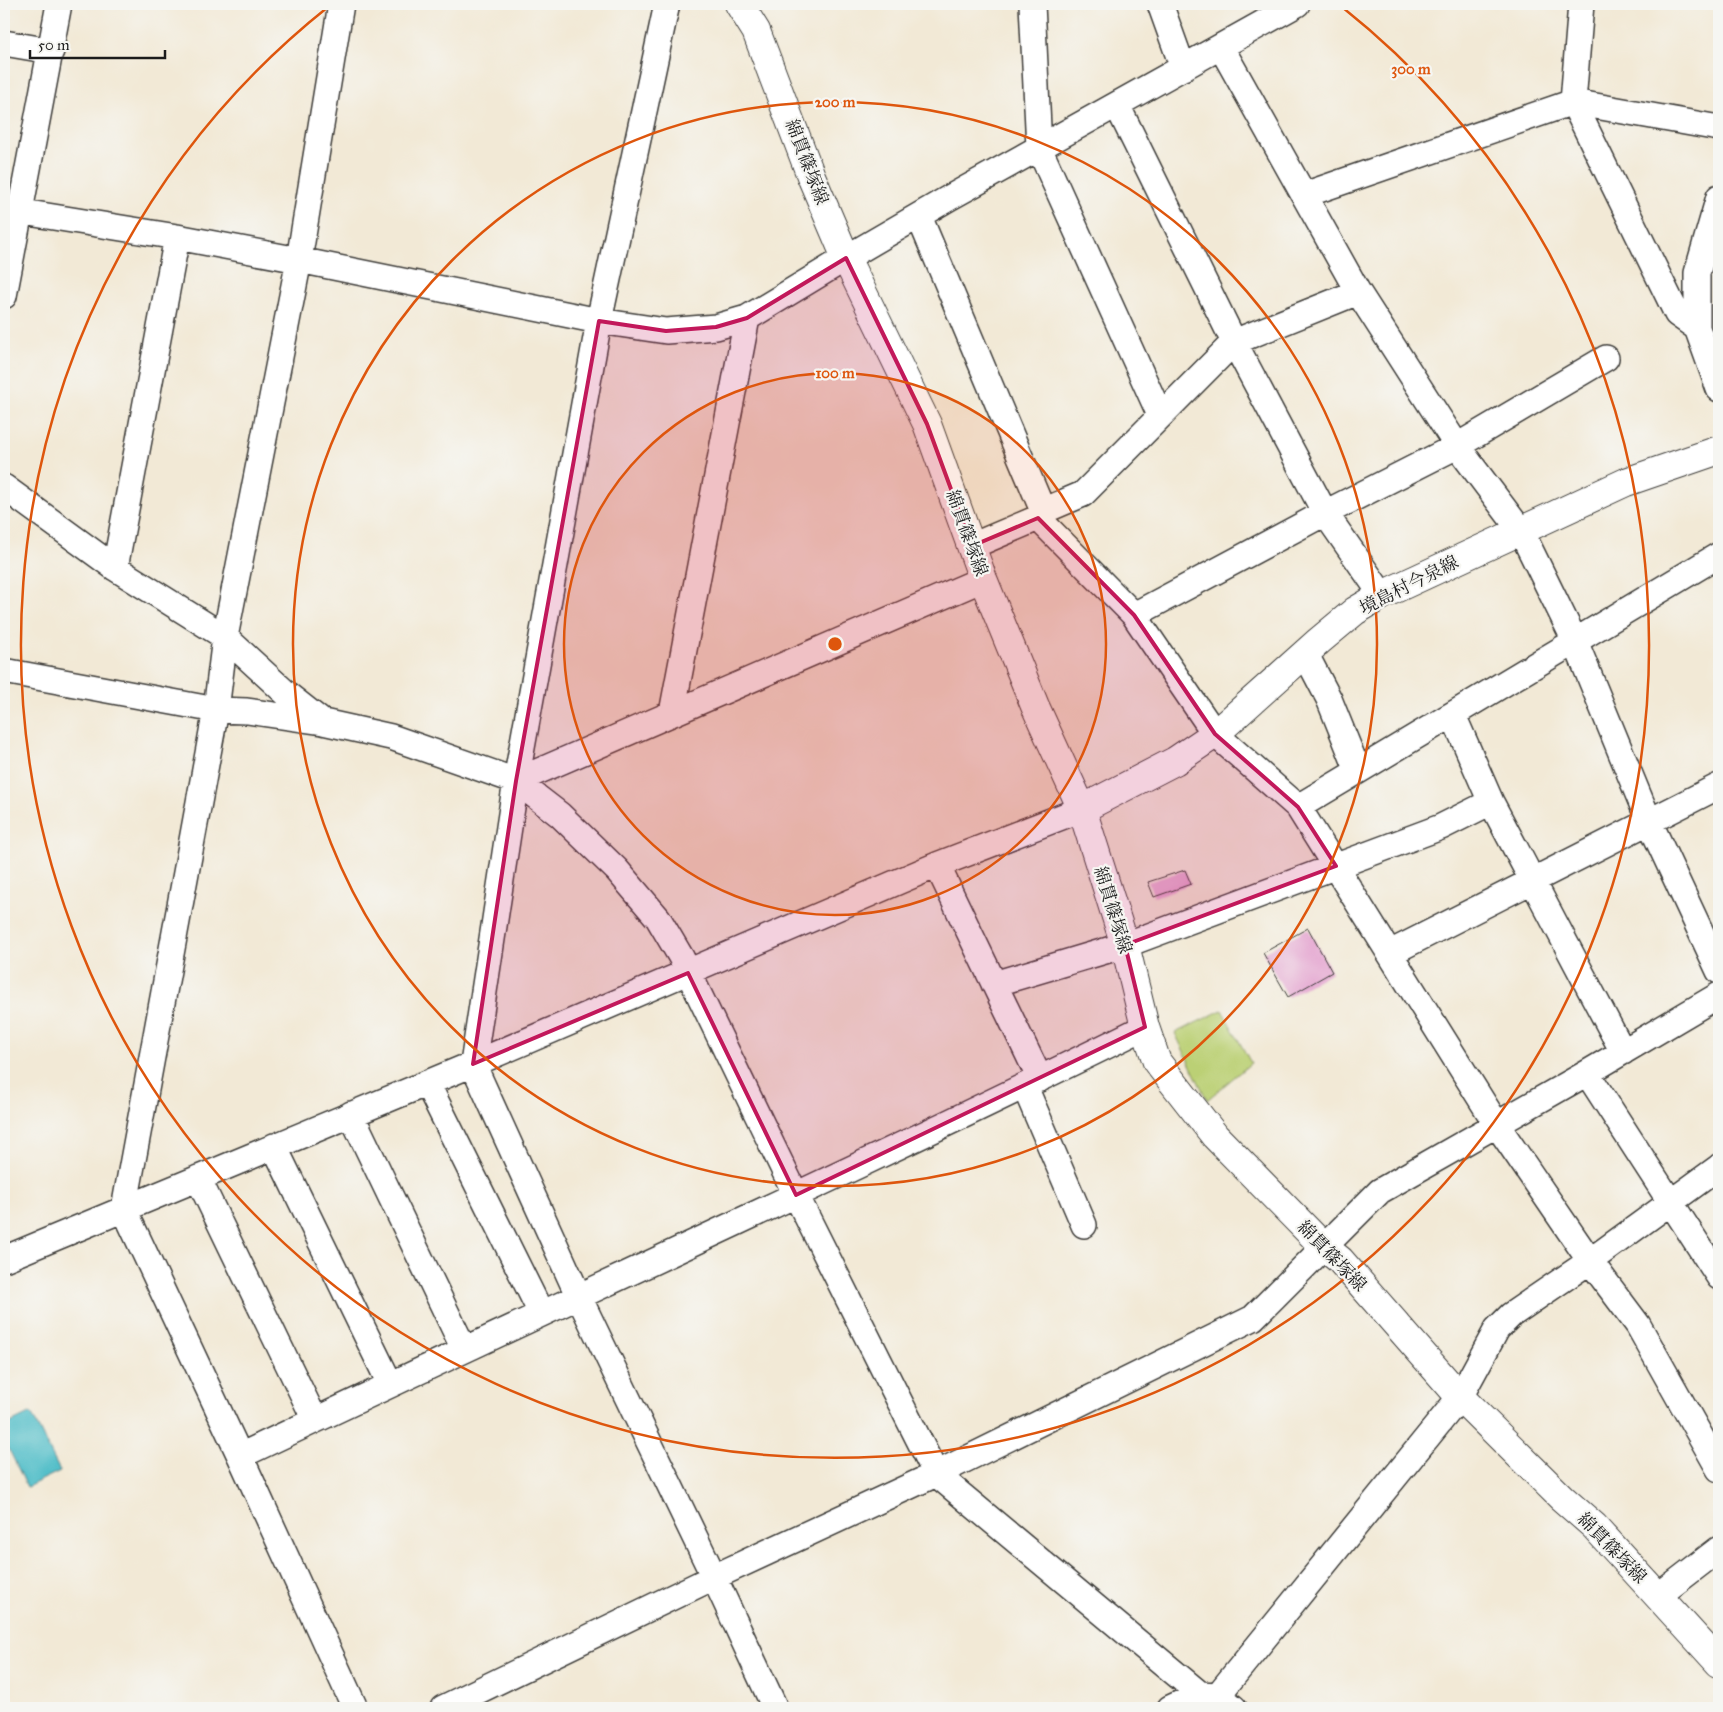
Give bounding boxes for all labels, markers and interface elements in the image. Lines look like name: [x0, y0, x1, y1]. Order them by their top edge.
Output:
scale bar: [30, 28, 165, 60]
text: 50 m: [38, 36, 70, 54]
text: 300 m: [1391, 60, 1431, 79]
text: 200 m: [815, 93, 856, 111]
street label: 綿貫篠塚線: [781, 116, 833, 208]
text: 100 m: [815, 364, 855, 382]
street label: 綿貫篠塚線: [941, 487, 993, 579]
street label: 境島村今泉線: [1356, 551, 1462, 619]
centre of rings: [826, 635, 844, 653]
street label: 綿貫篠塚線: [1089, 864, 1137, 956]
street label: 綿貫篠塚線: [1293, 1216, 1371, 1296]
street label: 綿貫篠塚線: [1573, 1508, 1651, 1588]

